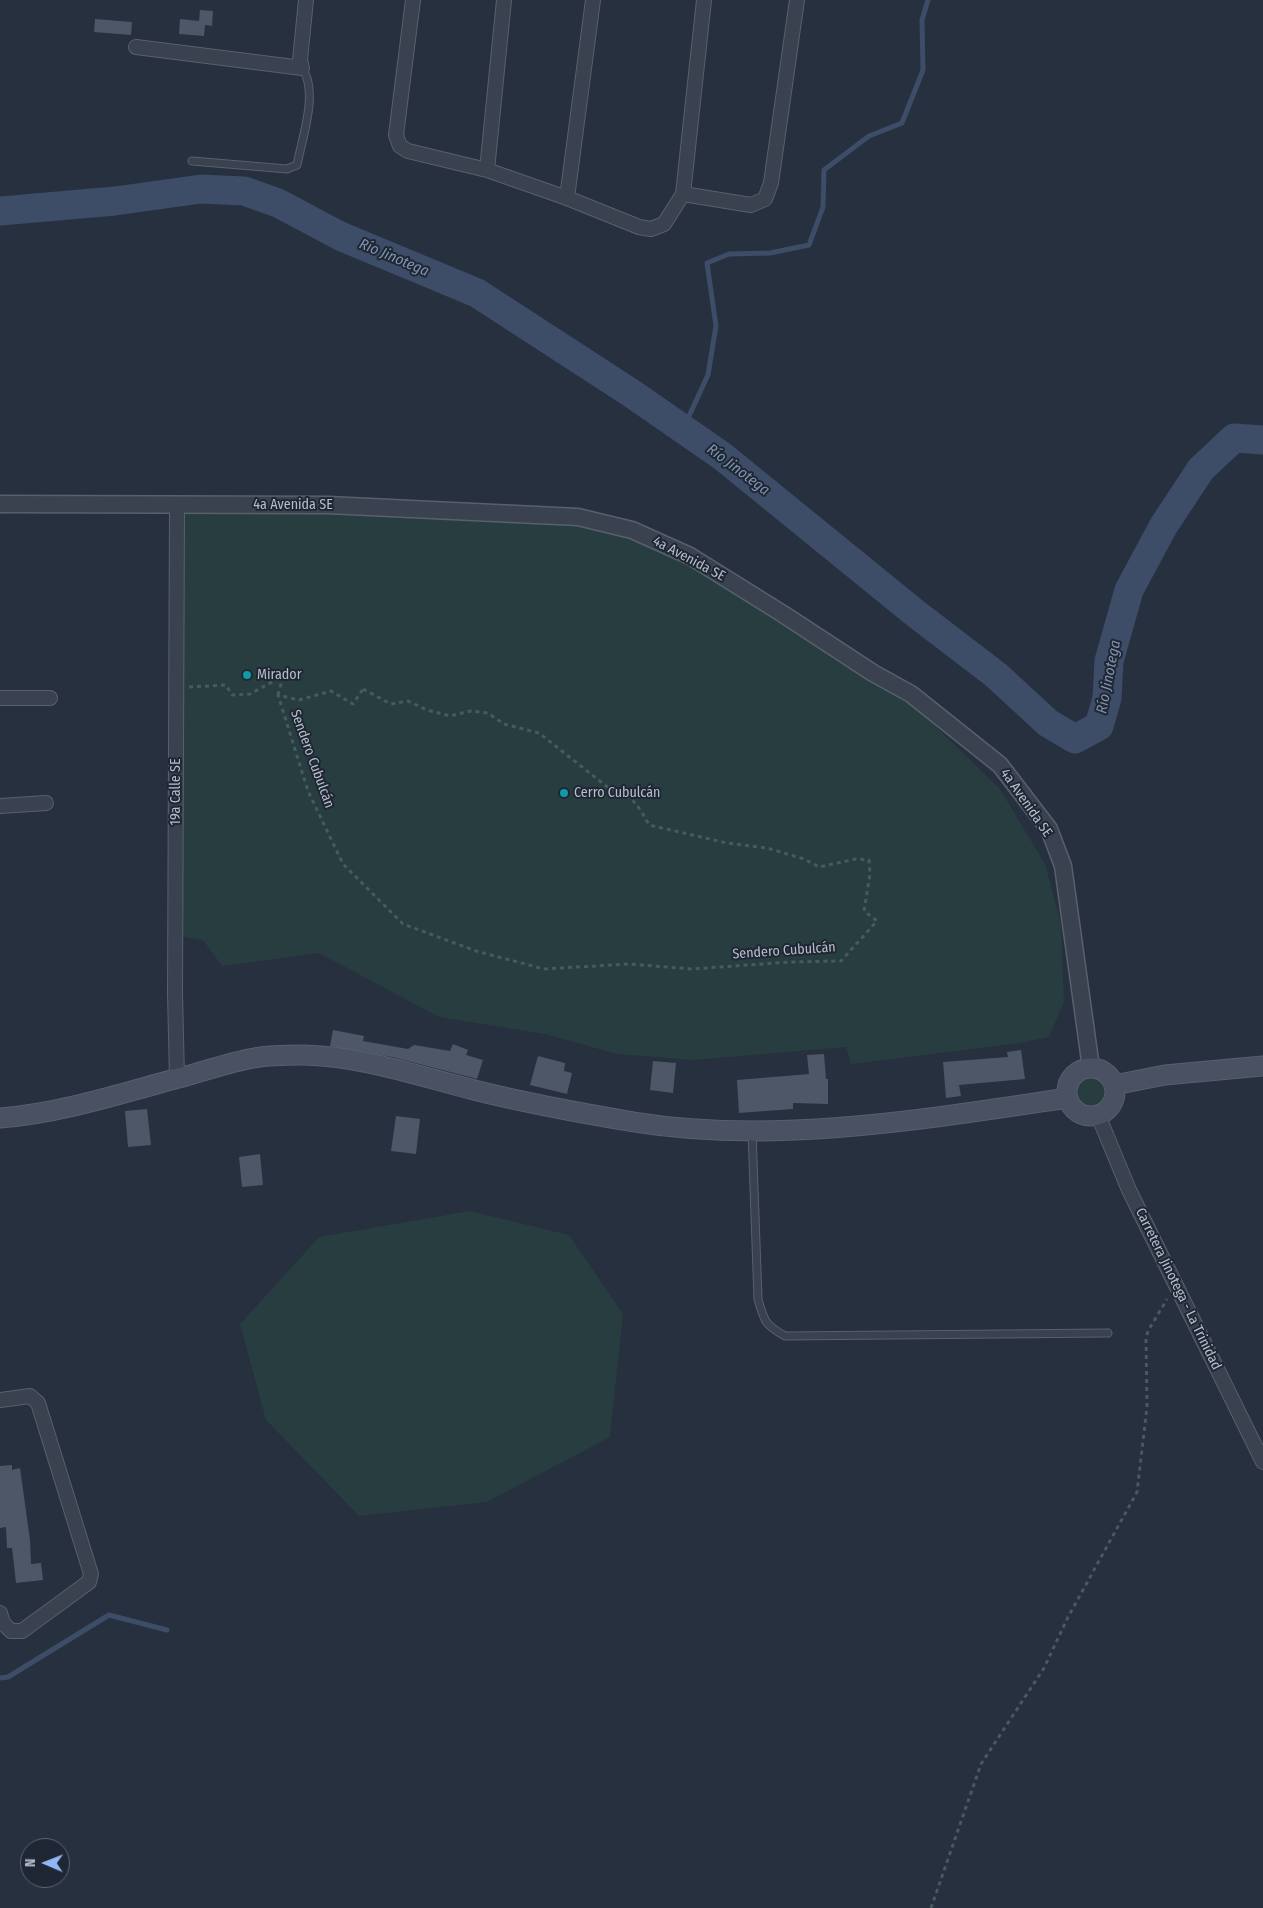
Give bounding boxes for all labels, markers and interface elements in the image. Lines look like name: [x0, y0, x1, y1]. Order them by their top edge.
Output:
water label: Río Jinotega: [356, 235, 432, 281]
water label: Río Jinotega: [703, 441, 773, 499]
street label: 4a Avenida SE: [253, 497, 333, 513]
street label: 4a Avenida SE: [650, 533, 728, 585]
water label: Río Jinotega: [1093, 639, 1125, 715]
place label: Mirador: [257, 667, 302, 683]
marker: Mirador: [241, 669, 253, 681]
street label: Sendero Cubulcán: [286, 708, 338, 810]
street label: 19a Calle SE: [168, 758, 184, 826]
street label: 4a Avenida SE: [996, 766, 1056, 840]
place label: Cerro Cubulcán: [574, 785, 660, 801]
marker: Cerro Cubulcán: [558, 787, 570, 799]
street label: Sendero Cubulcán: [732, 939, 836, 963]
street label: Carretera Jinotega - La Trinidad: [1131, 1205, 1225, 1373]
north arrow: [20, 1838, 70, 1888]
text: N: [22, 1858, 39, 1867]

